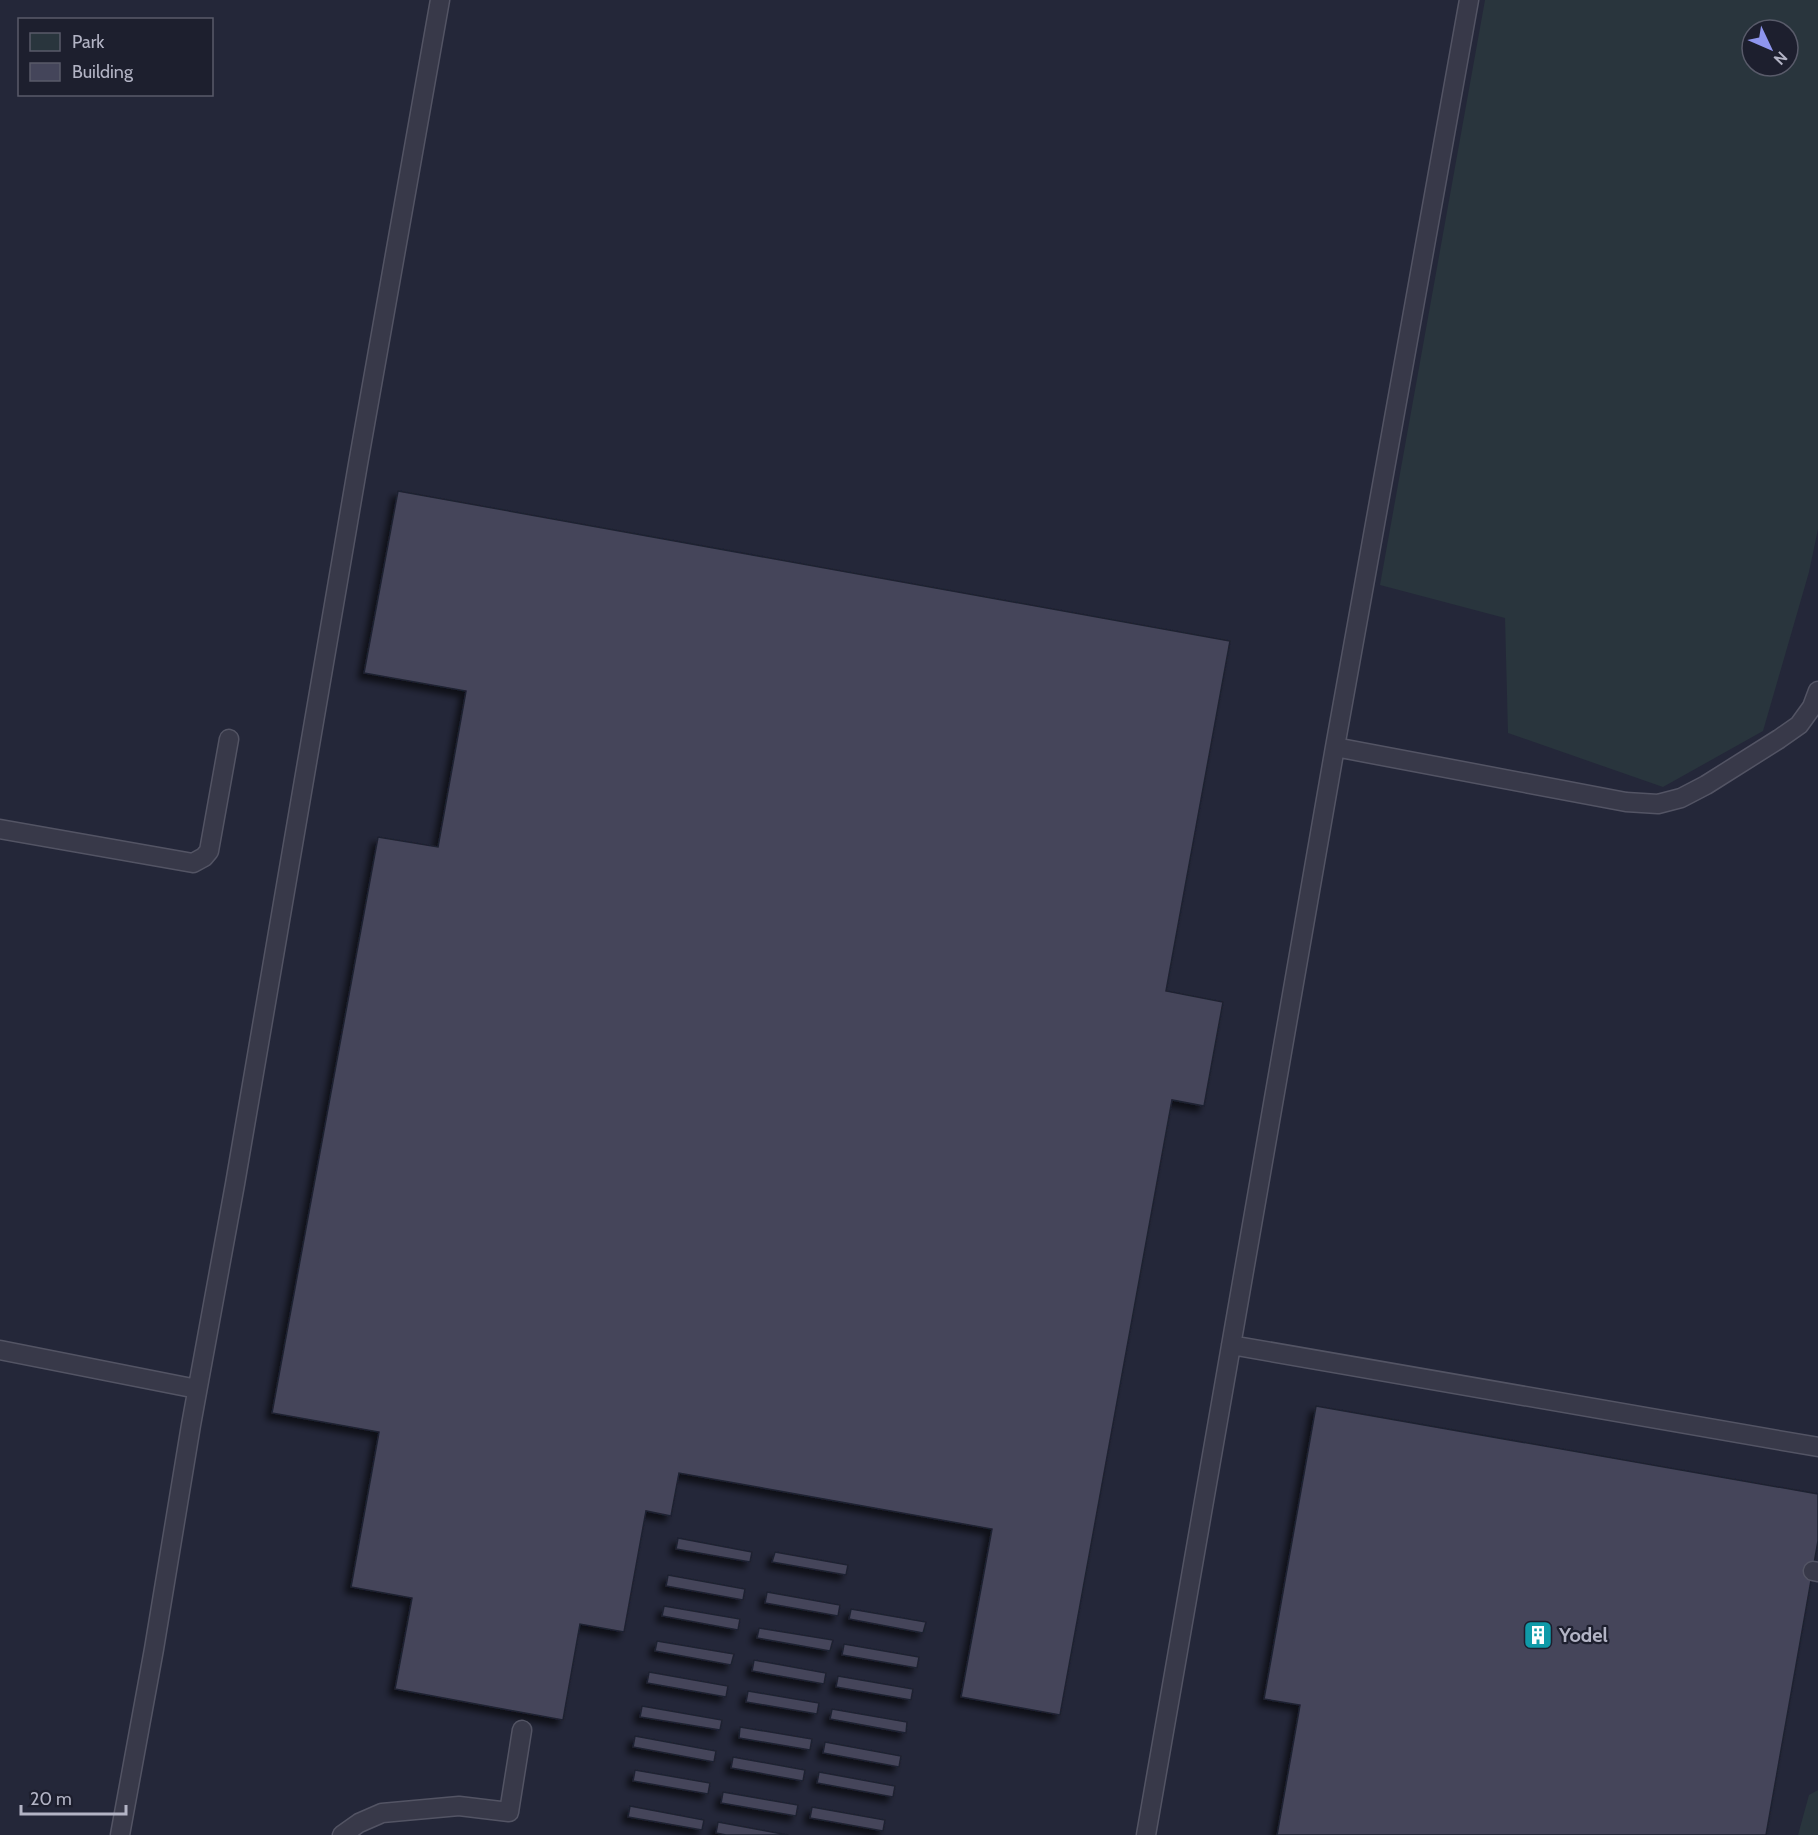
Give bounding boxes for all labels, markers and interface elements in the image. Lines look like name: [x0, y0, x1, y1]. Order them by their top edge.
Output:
legend: [18, 18, 213, 96]
north arrow: [1740, 18, 1800, 78]
text: Park: [72, 31, 105, 53]
text: N: [1770, 47, 1791, 69]
text: Building: [72, 61, 134, 83]
building icon: Yodel: [1522, 1619, 1554, 1651]
place label: Yodel: [1558, 1623, 1608, 1647]
scale bar: [21, 1778, 126, 1816]
text: 20 m: [30, 1788, 72, 1810]

